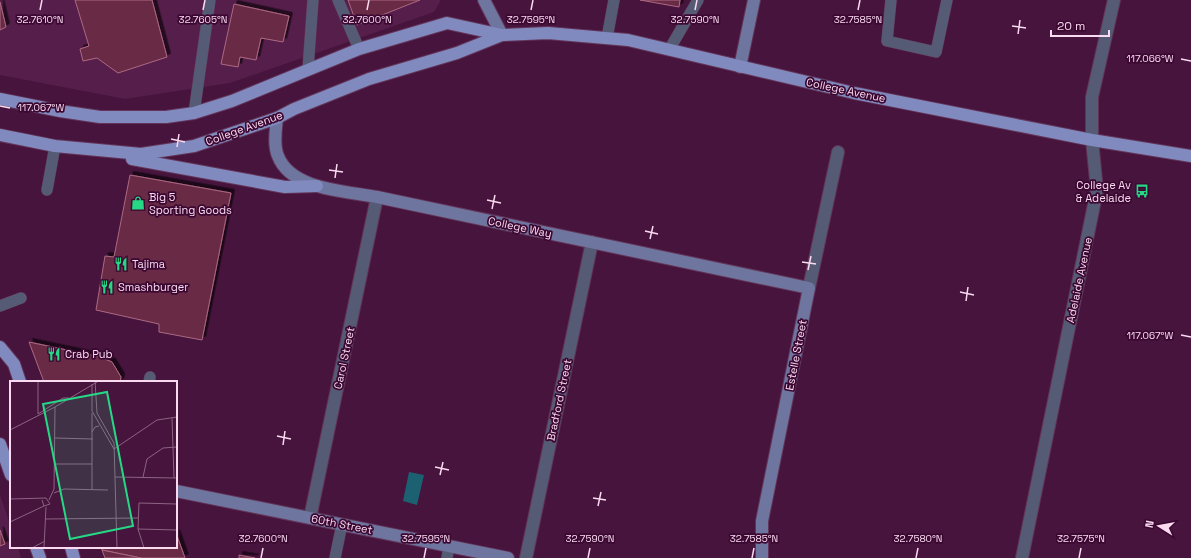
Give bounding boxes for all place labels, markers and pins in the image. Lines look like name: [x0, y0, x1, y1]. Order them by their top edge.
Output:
place label: College Av & Adelaide: [1076, 178, 1131, 205]
bus stop icon: College Av & Adelaide: [1134, 183, 1150, 199]
place label: Big 5 Sporting Goods: [149, 190, 232, 217]
shop icon: Big 5 Sporting Goods: [130, 195, 146, 211]
restaurant icon: Tajima: [113, 256, 129, 272]
place label: Tajima: [132, 257, 166, 271]
restaurant icon: Smashburger: [99, 279, 115, 295]
place label: Smashburger: [118, 280, 189, 294]
restaurant icon: Crab Pub: [46, 346, 62, 362]
place label: Crab Pub: [65, 347, 113, 361]

